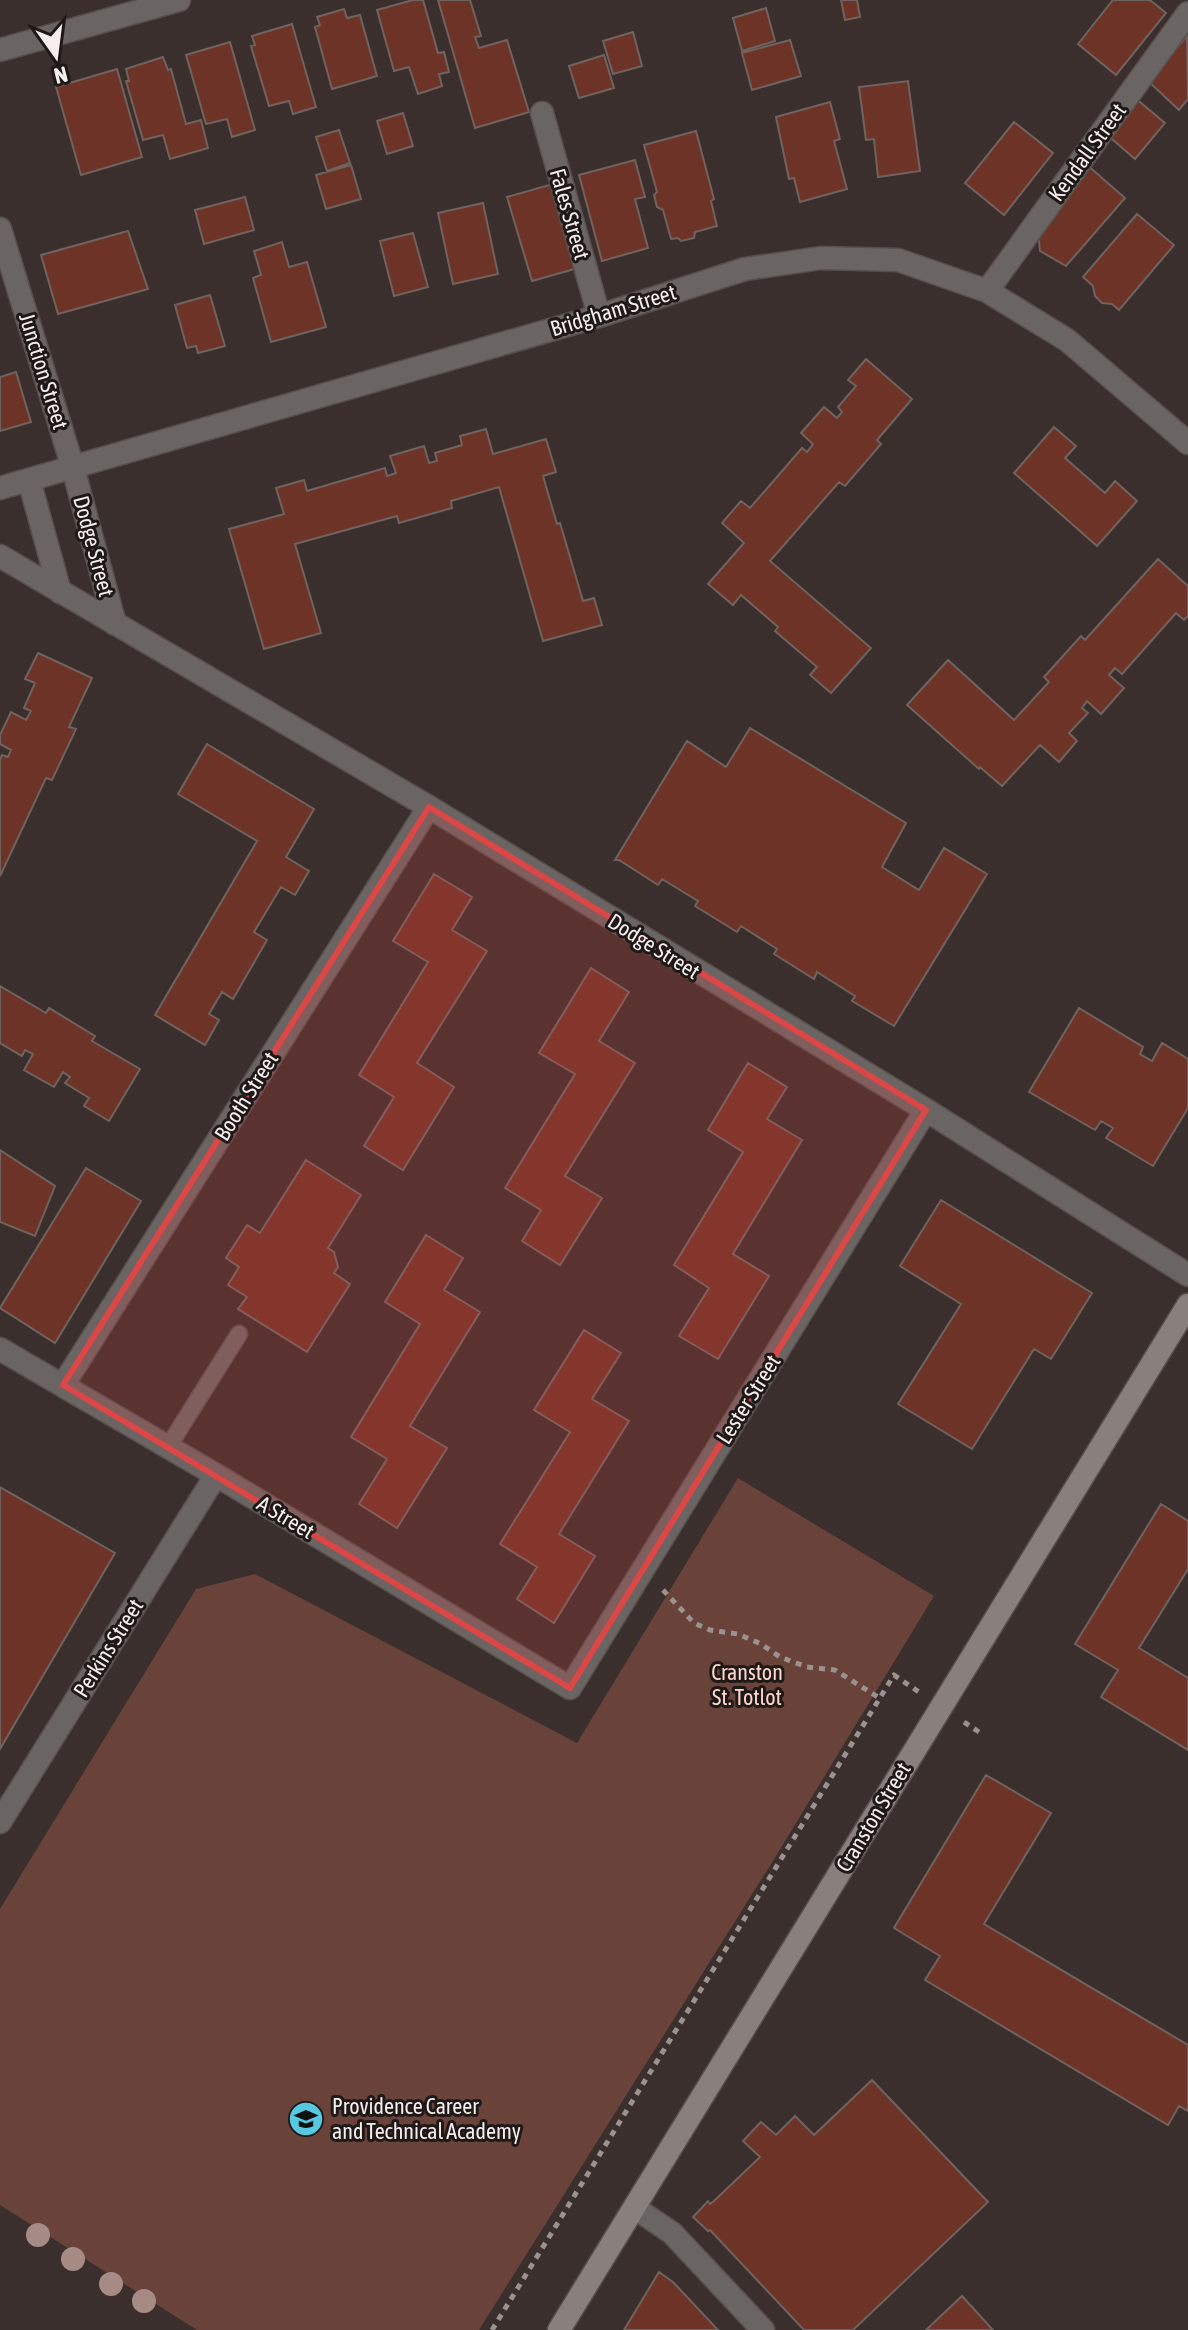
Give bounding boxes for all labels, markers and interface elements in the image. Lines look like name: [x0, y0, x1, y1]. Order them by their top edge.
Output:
north arrow: [16, 16, 96, 96]
text: N: [51, 61, 70, 90]
street label: Kendall Street: [1043, 98, 1131, 206]
street label: Fales Street: [545, 166, 595, 262]
street label: Bridgham Street: [547, 279, 679, 341]
street label: Junction Street: [14, 310, 74, 432]
street label: Dodge Street: [68, 493, 120, 599]
street label: Dodge Street: [603, 908, 705, 984]
street label: Booth Street: [209, 1047, 283, 1145]
street label: Lester Street: [710, 1350, 786, 1448]
street label: A Street: [253, 1490, 319, 1544]
street label: Perkins Street: [68, 1594, 148, 1702]
park label: Cranston St. Totlot: [711, 1659, 783, 1710]
street label: Cranston Street: [830, 1758, 916, 1876]
place label: Providence Career and Technical Academy: [332, 2093, 521, 2144]
school or university icon: Providence Career and Technical Academy: [287, 2100, 325, 2138]

